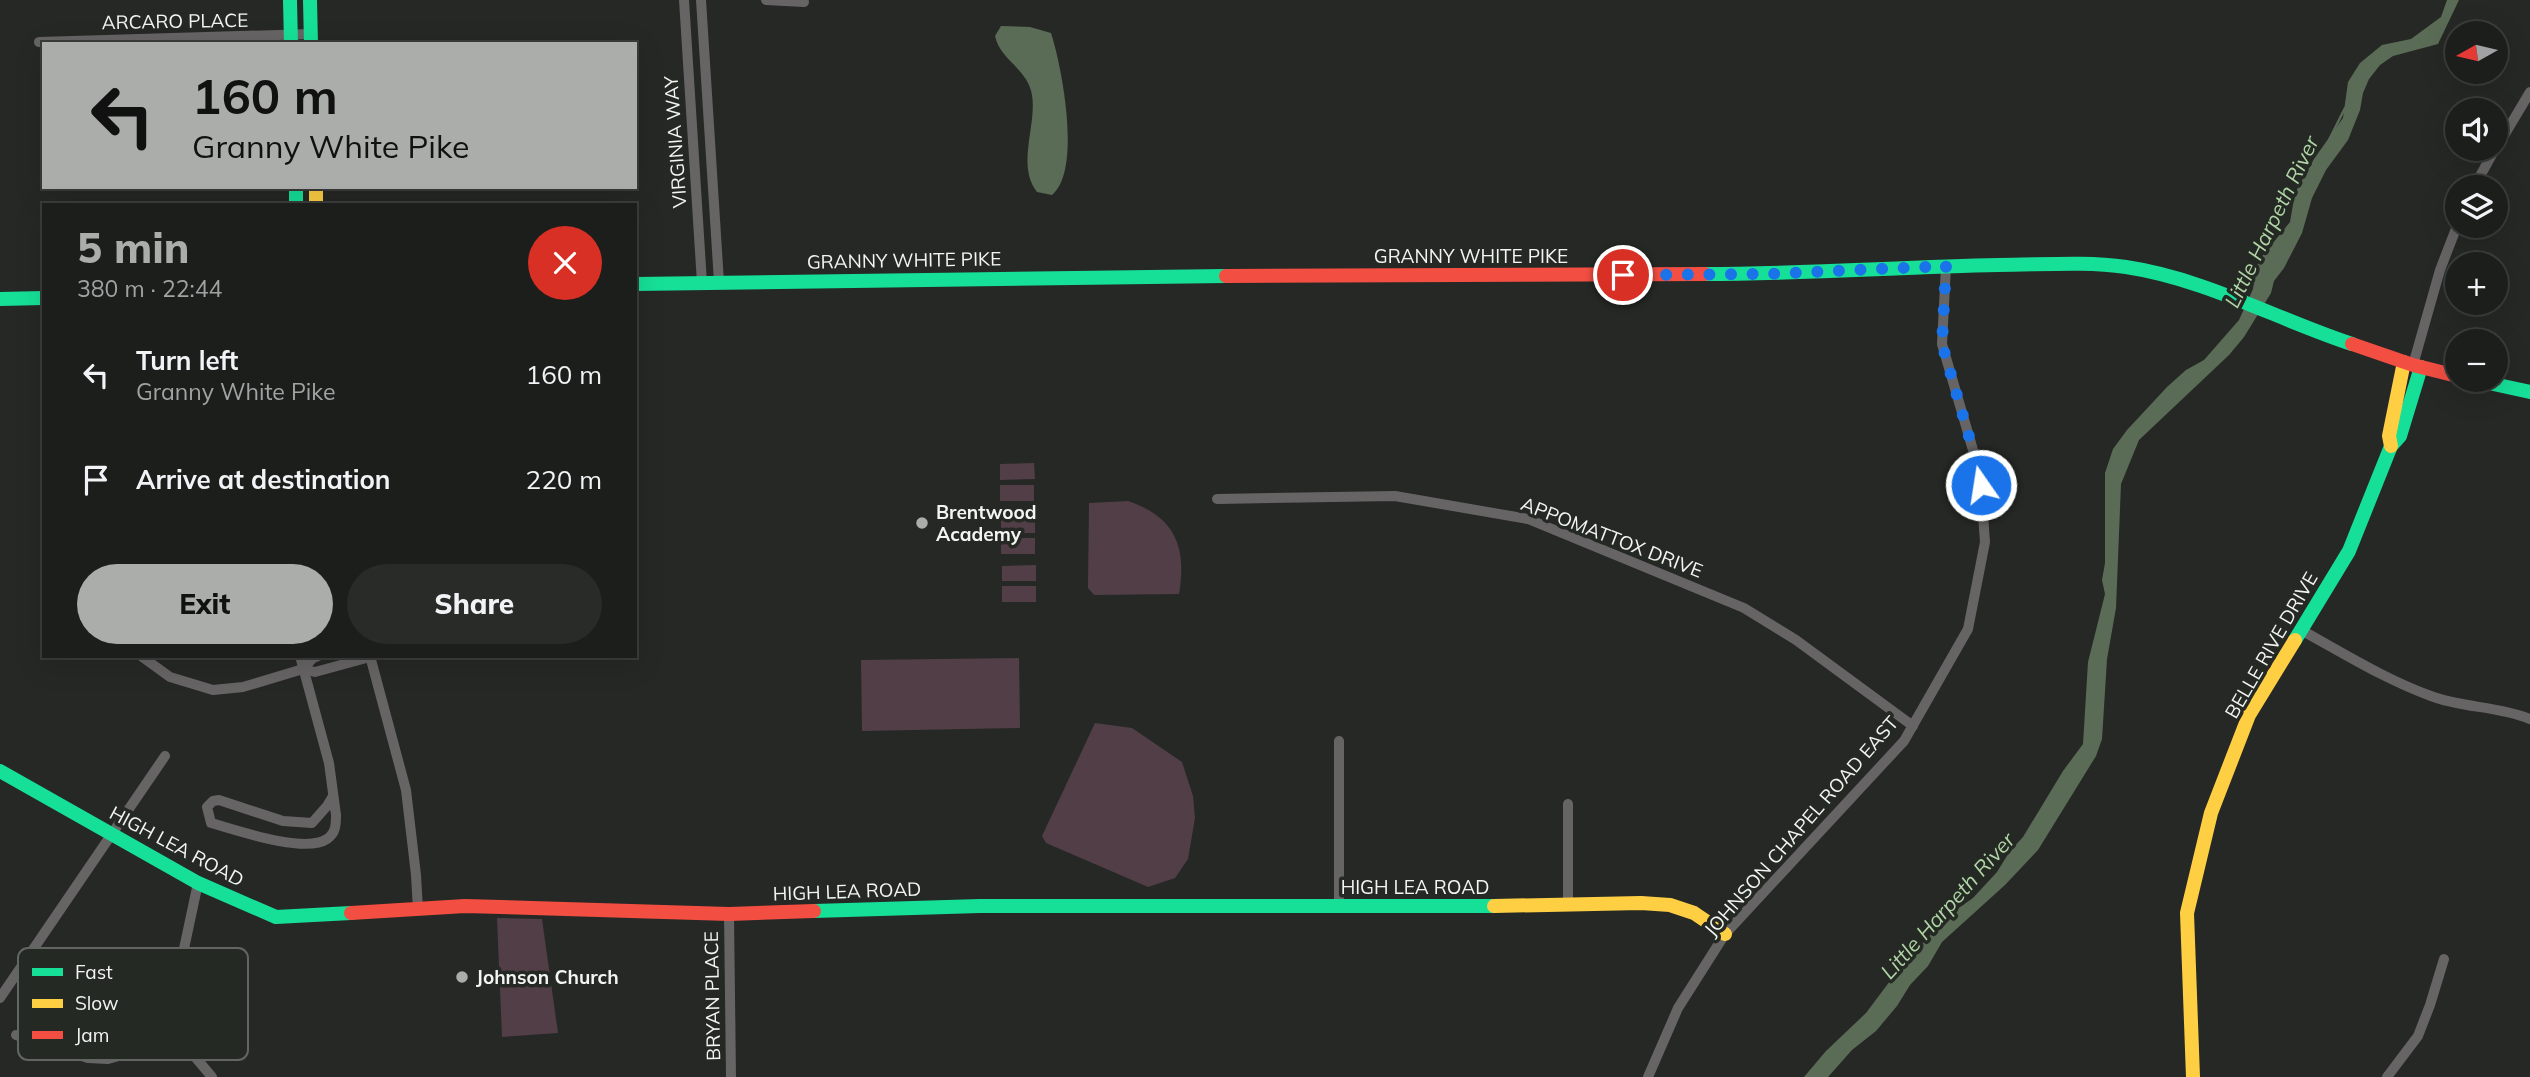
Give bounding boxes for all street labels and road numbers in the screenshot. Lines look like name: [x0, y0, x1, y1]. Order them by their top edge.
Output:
street label: ARCARO PLACE: [102, 8, 248, 34]
street label: VIRGINIA WAY: [658, 75, 692, 209]
street label: GRANNY WHITE PIKE: [1374, 244, 1568, 268]
street label: GRANNY WHITE PIKE: [807, 246, 1001, 274]
street label: APPOMATTOX DRIVE: [1518, 491, 1706, 583]
street label: BELLE RIVE DRIVE: [2219, 568, 2323, 722]
street label: JOHNSON CHAPEL ROAD EAST: [1699, 711, 1904, 941]
street label: HIGH LEA ROAD: [106, 800, 248, 892]
street label: HIGH LEA ROAD: [1341, 875, 1489, 899]
street label: HIGH LEA ROAD: [772, 876, 922, 906]
street label: BRYAN PLACE: [699, 931, 725, 1061]

